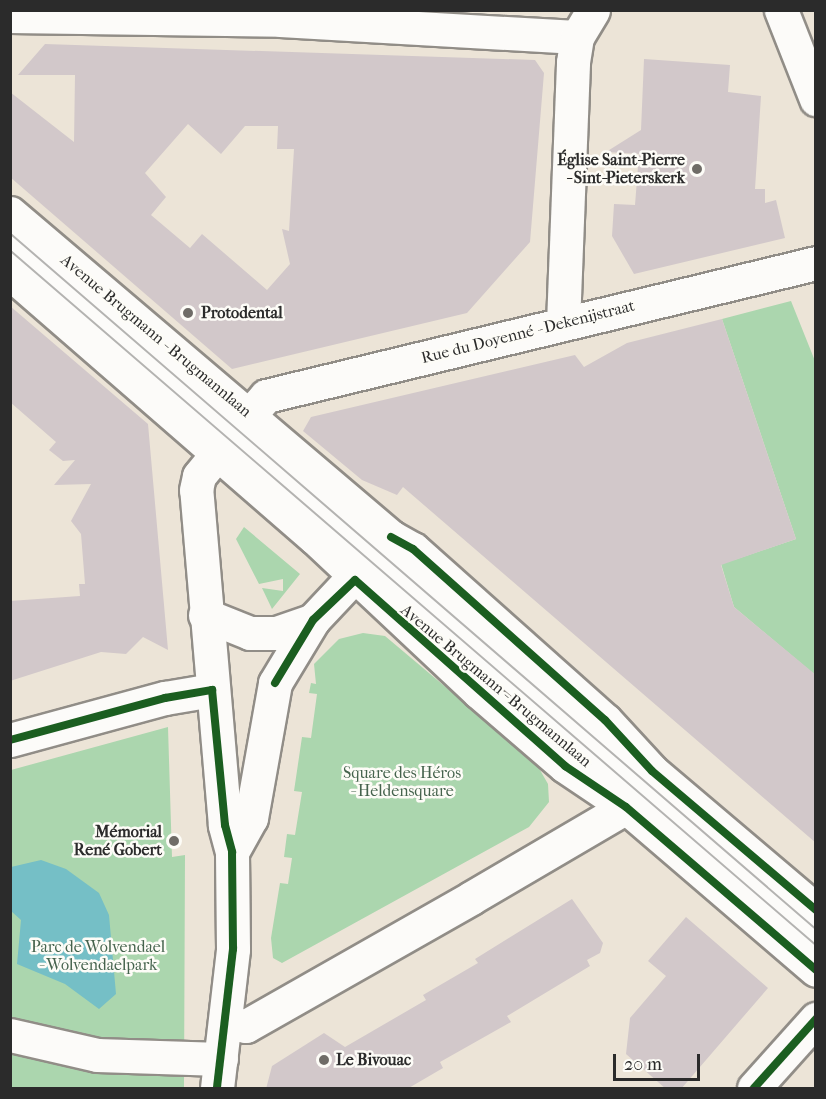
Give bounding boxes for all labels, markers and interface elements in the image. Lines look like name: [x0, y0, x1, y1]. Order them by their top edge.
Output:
place label: Église Saint-Pierre - Sint-Pieterskerk: [557, 150, 685, 188]
marker: Église Saint-Pierre - Sint-Pieterskerk: [690, 162, 704, 176]
street label: Avenue Brugmann - Brugmannlaan: [57, 251, 255, 421]
street label: Rue du Doyenné - Dekenijstraat: [419, 296, 637, 368]
place label: Protodental: [201, 303, 283, 323]
marker: Protodental: [179, 304, 197, 322]
street label: Avenue Brugmann - Brugmannlaan: [397, 601, 595, 771]
park label: Square des Héros - Heldensquare: [343, 763, 461, 801]
place label: Mémorial René Gobert: [74, 822, 162, 860]
marker: Mémorial René Gobert: [167, 834, 181, 848]
park label: Parc de Wolvendael - Wolvendaelpark: [31, 937, 165, 975]
scale bar: [616, 1042, 703, 1080]
place label: Le Bivouac: [336, 1050, 411, 1070]
marker: Le Bivouac: [317, 1053, 331, 1067]
text: 20 m: [624, 1054, 662, 1075]

